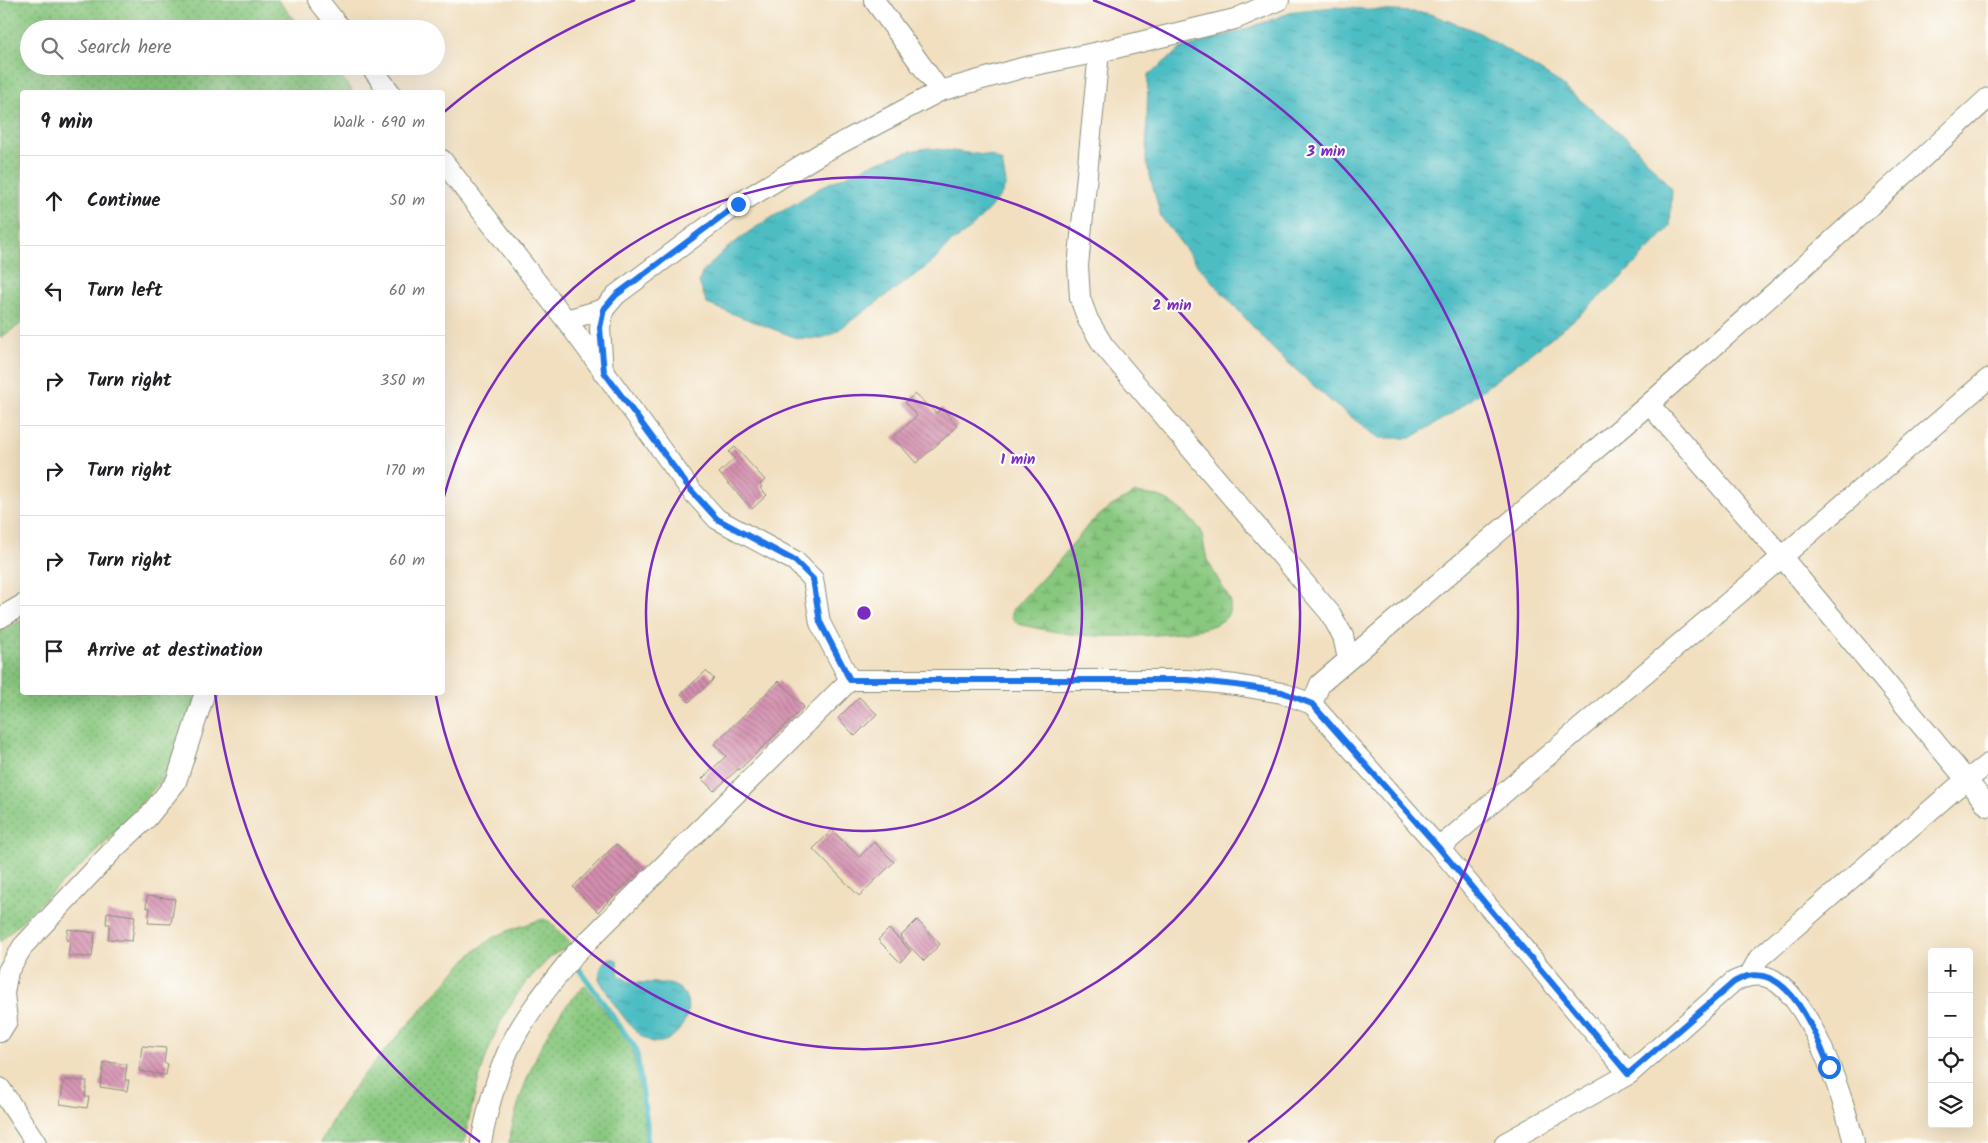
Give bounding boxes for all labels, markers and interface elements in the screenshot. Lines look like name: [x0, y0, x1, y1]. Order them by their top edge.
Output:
search box: [20, 20, 445, 75]
text: Search here: [78, 33, 172, 63]
icon: search: [38, 34, 66, 62]
text: 9 min: [40, 106, 93, 139]
text: Walk · 690 m: [333, 110, 425, 135]
text: 3 min: [1306, 140, 1345, 164]
text: Continue: [87, 186, 160, 216]
icon: ahead: [40, 187, 68, 215]
text: 50 m: [389, 188, 425, 213]
route end: [727, 193, 750, 216]
text: Turn left: [87, 276, 162, 306]
icon: left: [40, 277, 68, 305]
text: 60 m: [389, 278, 425, 303]
text: 2 min: [1152, 294, 1192, 318]
text: Turn right: [87, 366, 172, 396]
icon: right: [40, 367, 68, 395]
text: 350 m: [380, 368, 425, 393]
text: 1 min: [1001, 448, 1035, 472]
text: Turn right: [87, 456, 172, 486]
icon: right: [40, 457, 68, 485]
text: 170 m: [385, 458, 425, 483]
text: Turn right: [87, 546, 172, 576]
icon: right: [40, 547, 68, 575]
text: 60 m: [389, 548, 425, 573]
centre of rings: [855, 604, 873, 622]
text: Arrive at destination: [87, 636, 263, 666]
icon: arrive: [40, 637, 68, 665]
map controls: [1928, 948, 1973, 1128]
button: +: [1928, 948, 1973, 993]
button: −: [1928, 993, 1973, 1038]
button: locate: [1928, 1038, 1973, 1083]
route start: [1818, 1056, 1841, 1079]
button: layers: [1928, 1083, 1973, 1128]

